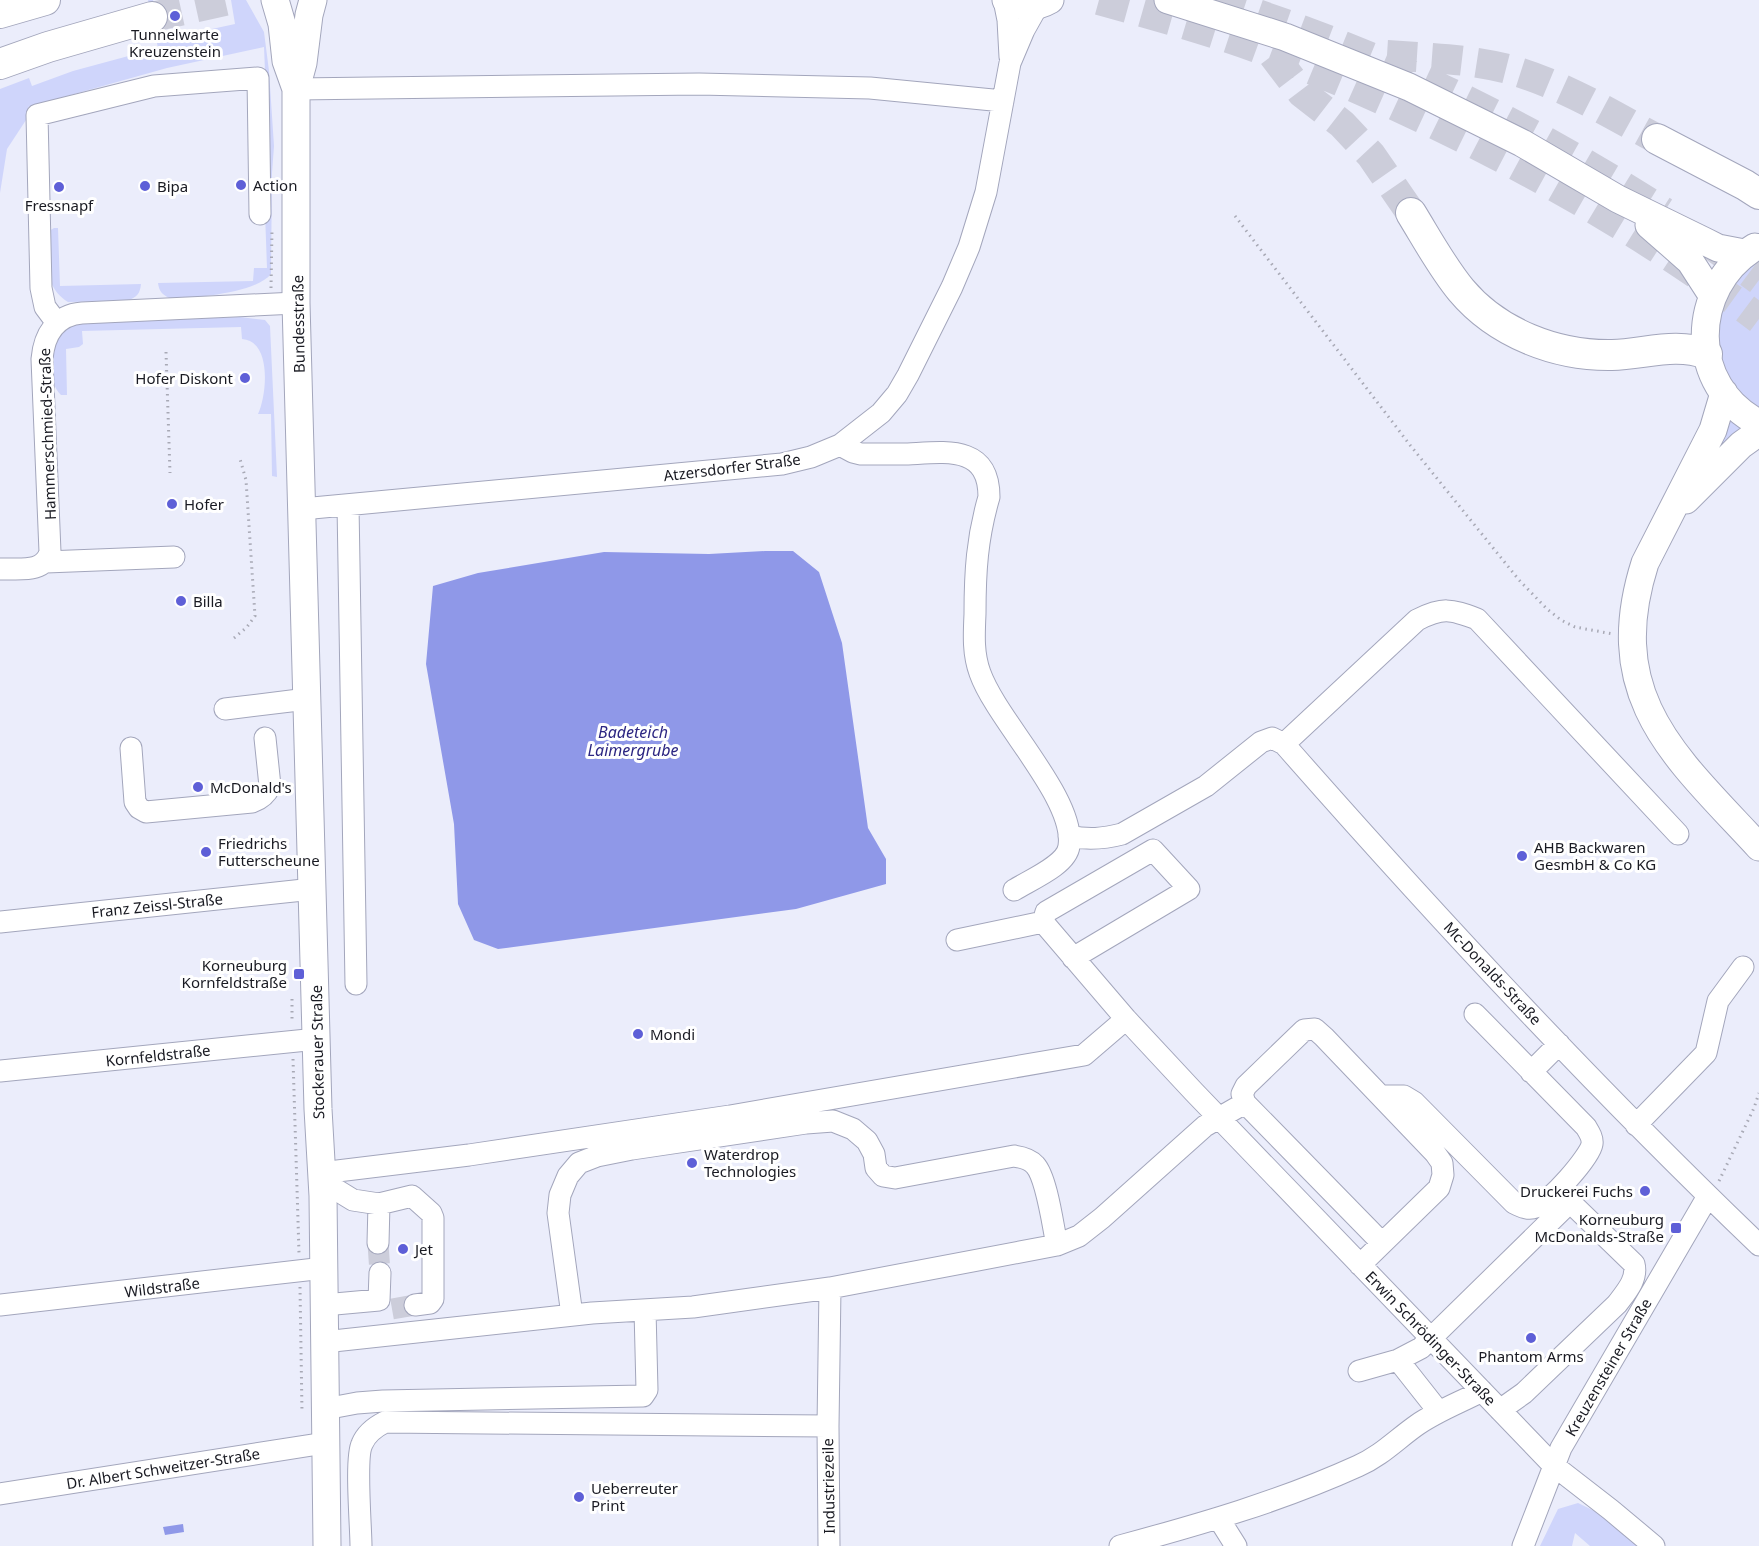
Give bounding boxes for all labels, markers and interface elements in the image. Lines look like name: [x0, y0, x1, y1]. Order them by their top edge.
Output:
marker: Tunnelwarte Kreuzenstein: [168, 9, 182, 23]
place label: Tunnelwarte Kreuzenstein: [129, 24, 221, 61]
place label: Action: [253, 175, 297, 195]
place label: Bipa: [157, 176, 188, 196]
marker: Action: [234, 178, 248, 192]
marker: Bipa: [138, 179, 152, 193]
marker: Fressnapf: [52, 180, 66, 194]
place label: Fressnapf: [25, 195, 94, 215]
street label: Bundesstraße: [287, 275, 309, 373]
street label: Hammerschmied-Straße: [34, 348, 60, 520]
place label: Hofer Diskont: [135, 368, 234, 388]
marker: Hofer Diskont: [238, 371, 252, 385]
street label: Atzersdorfer Straße: [662, 449, 802, 485]
place label: Hofer: [184, 494, 224, 514]
marker: Hofer: [165, 497, 179, 511]
place label: Billa: [193, 591, 223, 611]
marker: Billa: [174, 594, 188, 608]
water label: Badeteich Laimergrube: [587, 721, 679, 761]
place label: McDonald's: [210, 777, 292, 797]
marker: McDonald's: [191, 780, 205, 794]
place label: Friedrichs Futterscheune: [218, 833, 320, 870]
place label: AHB Backwaren GesmbH & Co KG: [1534, 837, 1656, 874]
marker: Friedrichs Futterscheune: [199, 845, 213, 859]
marker: AHB Backwaren GesmbH & Co KG: [1515, 849, 1529, 863]
street label: Franz Zeissl-Straße: [90, 888, 224, 922]
street label: Mc-Donalds-Straße: [1440, 917, 1546, 1029]
place label: Korneuburg Kornfeldstraße: [182, 955, 287, 992]
marker: Korneuburg Kornfeldstraße: [292, 967, 306, 981]
street label: Stockerauer Straße: [306, 985, 328, 1119]
place label: Mondi: [650, 1024, 695, 1044]
marker: Mondi: [631, 1027, 645, 1041]
street label: Kornfeldstraße: [105, 1040, 211, 1070]
place label: Waterdrop Technologies: [704, 1144, 796, 1181]
marker: Waterdrop Technologies: [685, 1156, 699, 1170]
place label: Druckerei Fuchs: [1520, 1181, 1633, 1201]
marker: Druckerei Fuchs: [1638, 1184, 1652, 1198]
place label: Korneuburg McDonalds-Straße: [1534, 1209, 1664, 1246]
marker: Korneuburg McDonalds-Straße: [1669, 1221, 1683, 1235]
place label: Jet: [413, 1239, 434, 1259]
marker: Jet: [396, 1242, 410, 1256]
street label: Erwin Schrödinger-Straße: [1361, 1266, 1501, 1410]
street label: Wildstraße: [123, 1272, 201, 1302]
street label: Kreuzensteiner Straße: [1560, 1294, 1656, 1440]
marker: Phantom Arms: [1524, 1331, 1538, 1345]
place label: Phantom Arms: [1478, 1346, 1584, 1366]
street label: Industriezeile: [817, 1438, 839, 1534]
street label: Dr. Albert Schweitzer-Straße: [65, 1443, 261, 1493]
place label: Ueberreuter Print: [591, 1478, 678, 1515]
marker: Ueberreuter Print: [572, 1490, 586, 1504]

